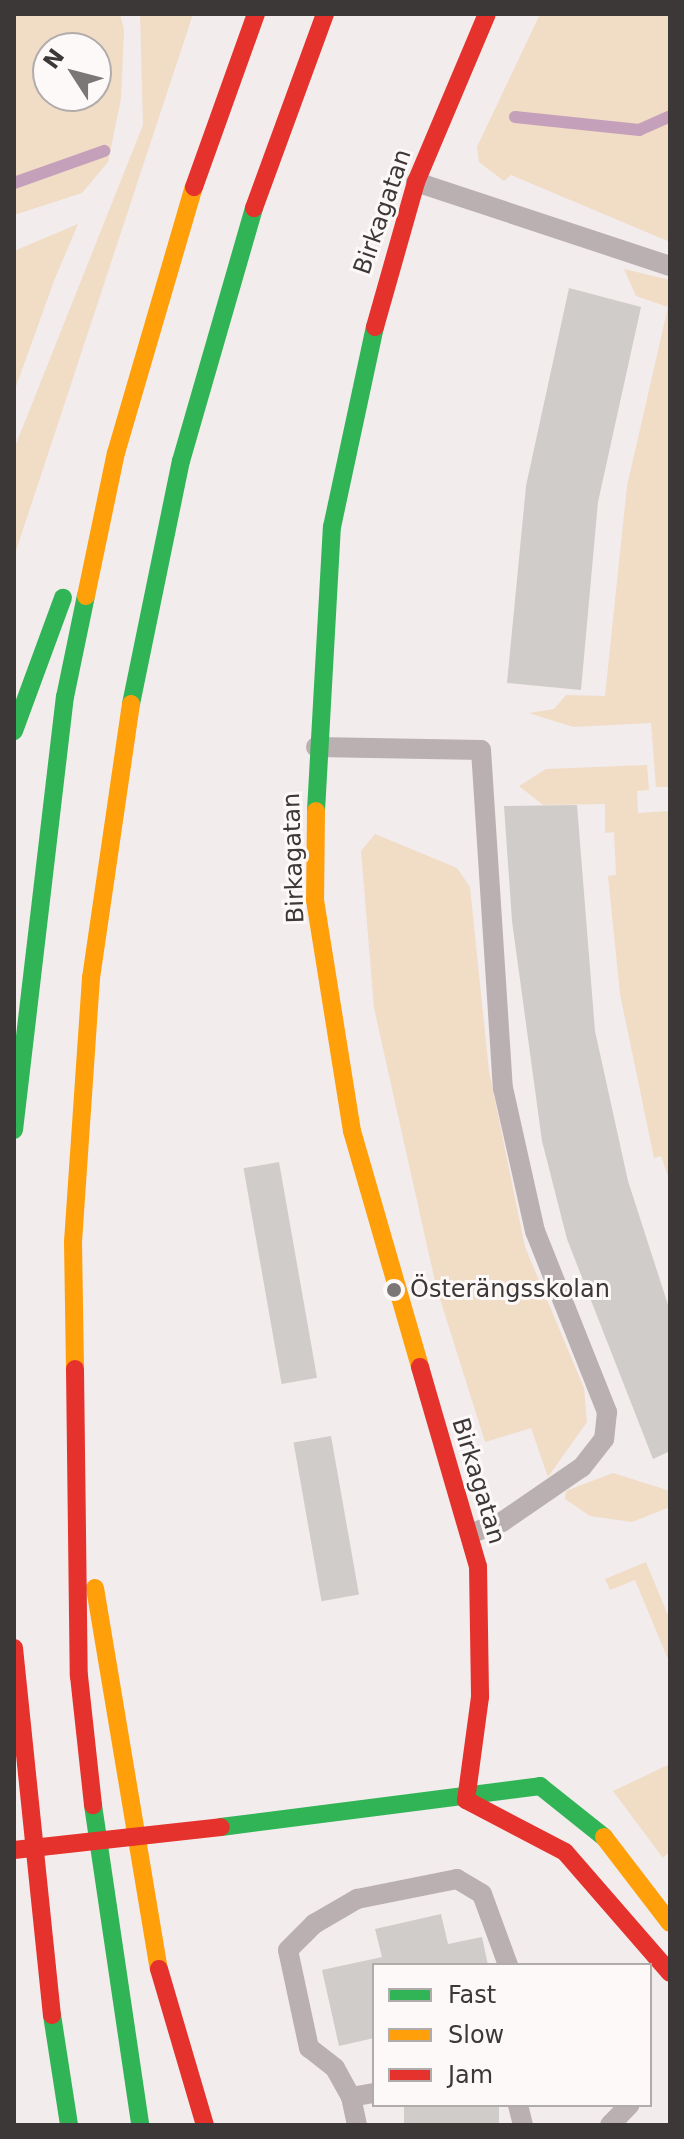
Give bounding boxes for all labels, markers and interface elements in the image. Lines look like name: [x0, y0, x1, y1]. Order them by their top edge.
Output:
north arrow: [32, 32, 112, 112]
text: N: [38, 44, 69, 74]
street label: Birkagatan: [348, 146, 418, 278]
street label: Birkagatan: [277, 792, 311, 924]
place label: Österängsskolan: [410, 1276, 610, 1304]
marker: Österängsskolan: [385, 1281, 403, 1299]
street label: Birkagatan: [445, 1414, 511, 1548]
legend: [372, 1963, 652, 2107]
text: Fast: [448, 1981, 496, 2009]
text: Slow: [448, 2021, 504, 2049]
text: Jam: [448, 2061, 493, 2089]

